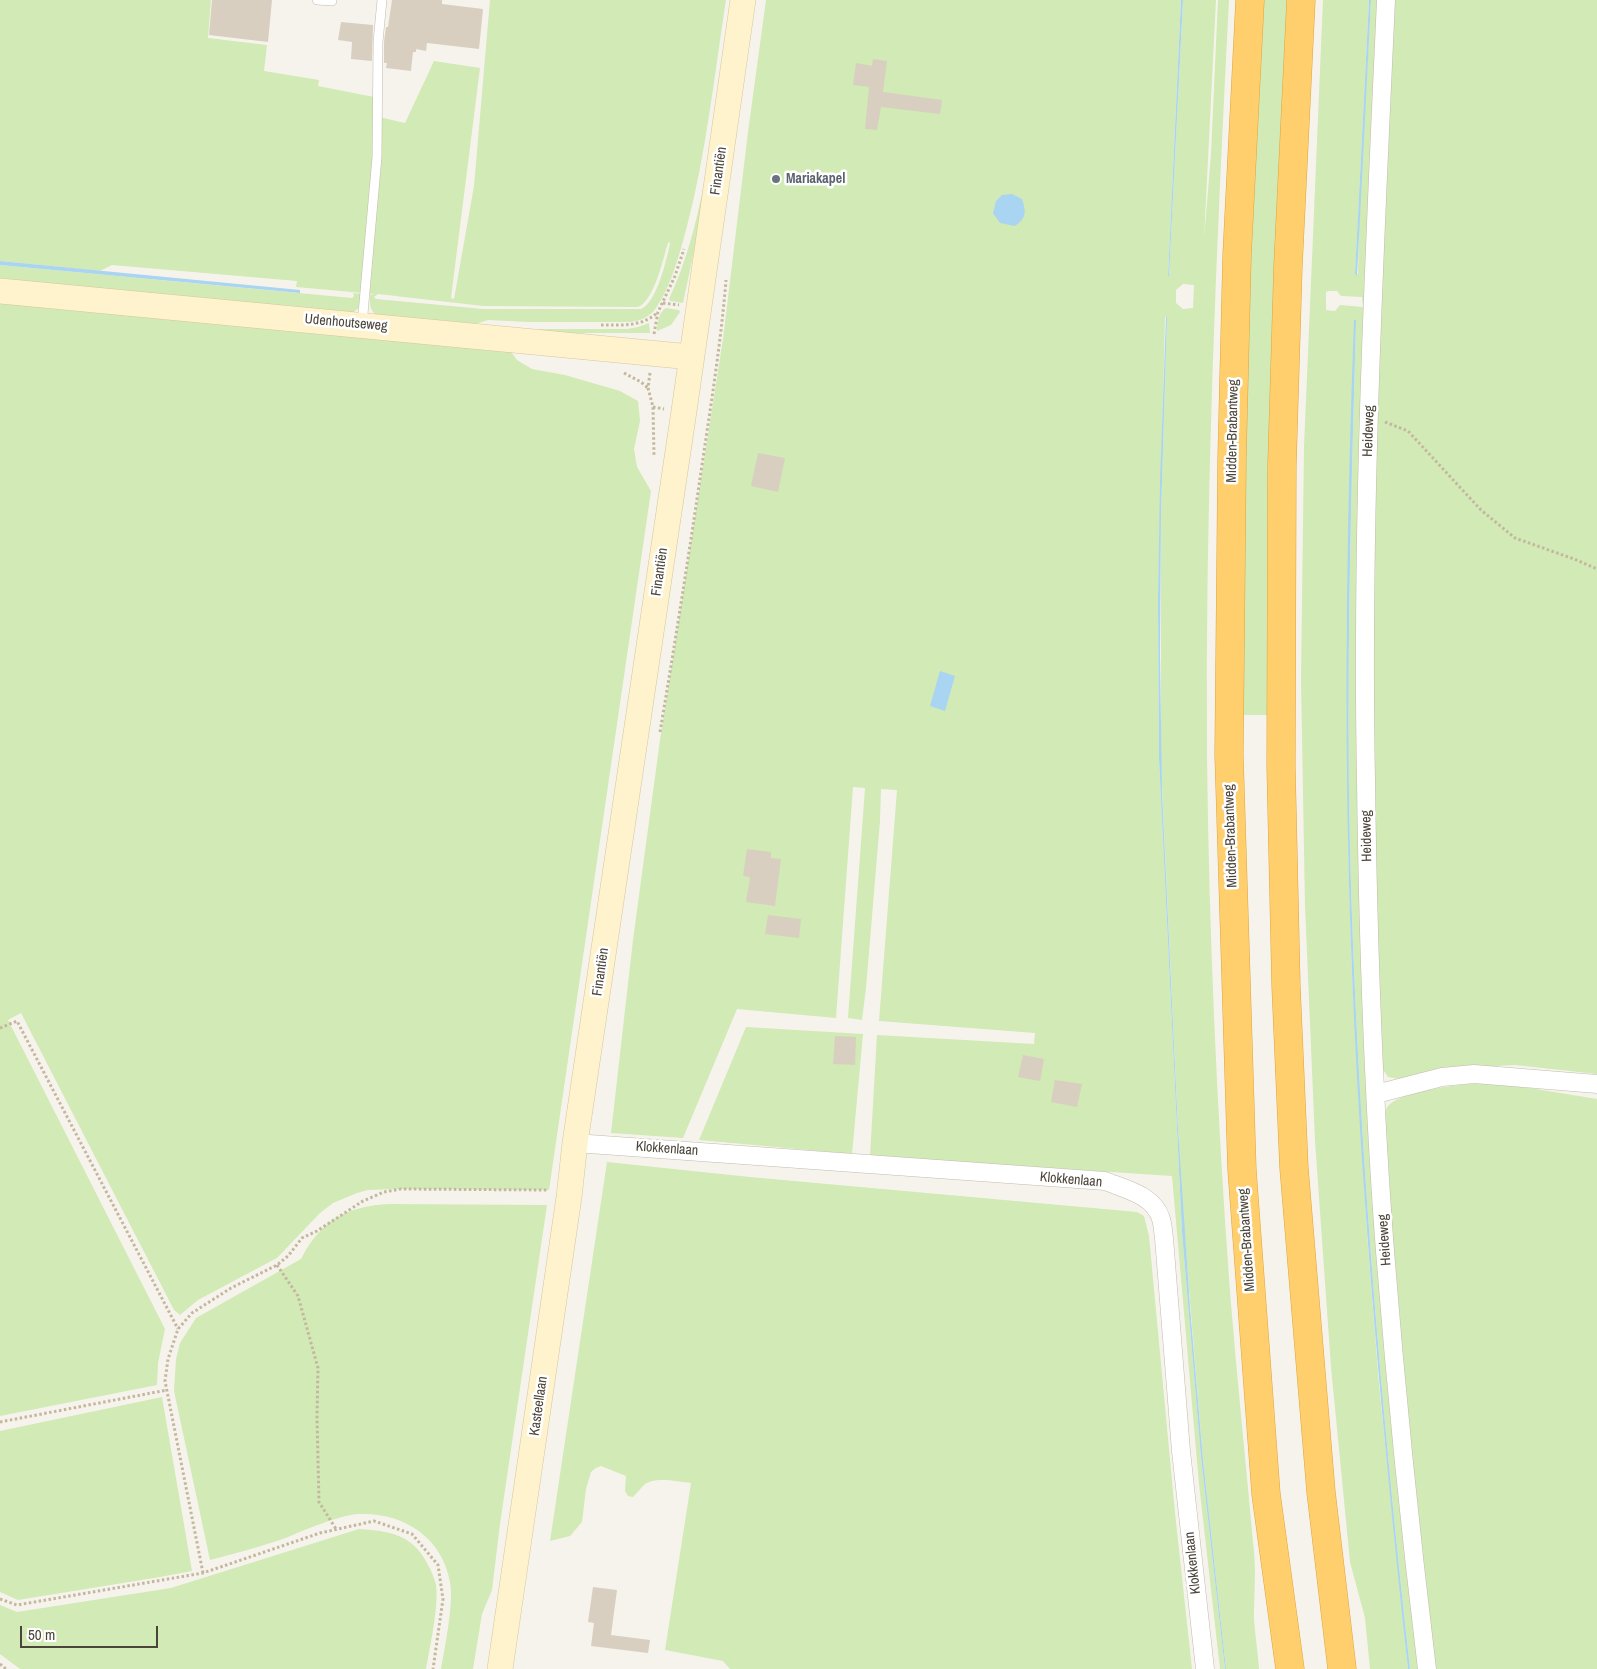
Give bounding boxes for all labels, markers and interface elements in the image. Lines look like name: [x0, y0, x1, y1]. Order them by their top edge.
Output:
street label: Finantiën: [707, 146, 731, 196]
place label: Mariakapel: [786, 171, 845, 187]
marker: Mariakapel: [770, 173, 782, 185]
street label: Udenhoutseweg: [304, 311, 388, 335]
street label: Midden-Brabantweg: [1224, 379, 1242, 483]
street label: Heideweg: [1360, 405, 1378, 457]
street label: Finantiën: [648, 547, 672, 597]
street label: Midden-Brabantweg: [1221, 784, 1241, 888]
street label: Heideweg: [1358, 810, 1376, 862]
street label: Finantiën: [589, 947, 613, 997]
street label: Klokkenlaan: [635, 1138, 699, 1160]
street label: Klokkenlaan: [1039, 1169, 1103, 1191]
street label: Midden-Brabantweg: [1235, 1188, 1259, 1292]
street label: Heideweg: [1375, 1214, 1395, 1266]
street label: Kasteellaan: [527, 1375, 551, 1437]
street label: Klokkenlaan: [1181, 1531, 1205, 1595]
scale bar: [22, 1616, 160, 1648]
text: 50 m: [28, 1624, 55, 1645]

